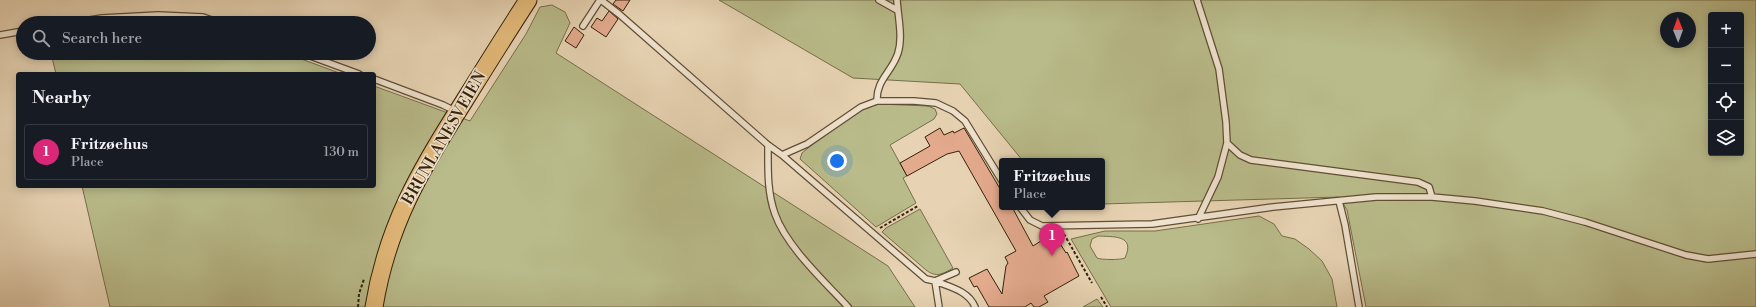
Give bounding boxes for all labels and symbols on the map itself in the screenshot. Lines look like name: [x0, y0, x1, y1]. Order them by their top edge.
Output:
north arrow: [1660, 12, 1696, 48]
street label: BRUNLANESVEIEN: [397, 68, 490, 209]
your location: [827, 151, 847, 171]
pin: 1: [1039, 223, 1065, 256]

